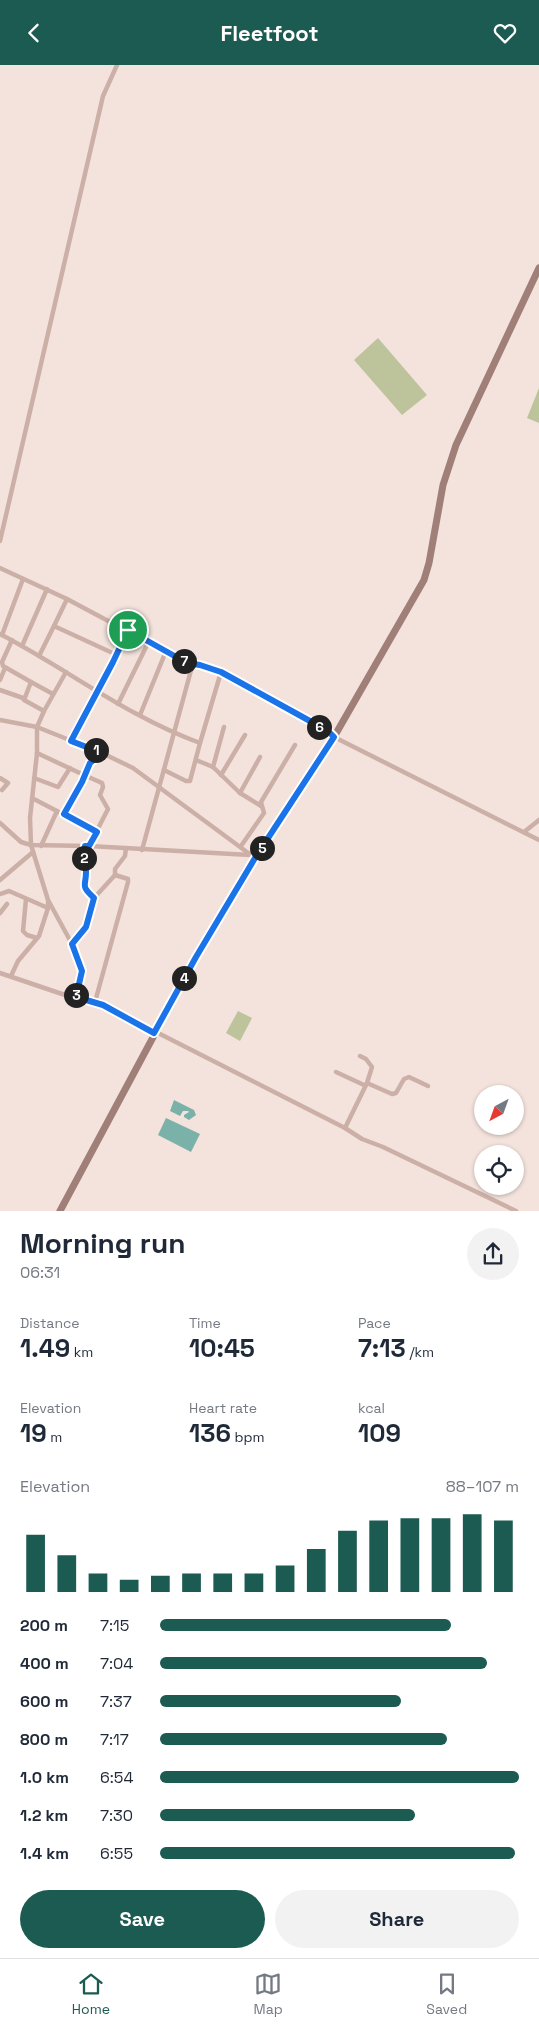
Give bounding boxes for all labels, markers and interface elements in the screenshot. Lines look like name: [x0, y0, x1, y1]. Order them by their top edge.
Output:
icon: back: [20, 19, 48, 47]
text: Fleetfoot: [221, 19, 319, 47]
icon: heart: [491, 19, 519, 47]
pin: [107, 609, 149, 651]
icon: arrive: [114, 616, 142, 644]
pin: 7: [172, 649, 196, 673]
text: 7: [181, 652, 188, 670]
pin: 6: [306, 715, 332, 739]
text: 6: [315, 718, 324, 736]
pin: 1: [84, 737, 108, 763]
text: 1: [93, 741, 100, 759]
pin: 5: [250, 835, 274, 861]
text: 5: [258, 839, 267, 857]
pin: 2: [72, 845, 96, 871]
text: 2: [80, 849, 89, 867]
pin: 4: [172, 965, 196, 991]
text: 4: [180, 969, 189, 987]
pin: 3: [64, 983, 88, 1007]
text: 3: [72, 986, 81, 1004]
north arrow: [474, 1085, 524, 1135]
map controls: [474, 1085, 524, 1195]
button: locate: [474, 1145, 524, 1195]
text: Morning run: [20, 1225, 185, 1261]
button: share: [467, 1228, 519, 1280]
text: 06:31: [20, 1262, 60, 1283]
text: Distance: [20, 1314, 80, 1332]
text: Time: [189, 1314, 221, 1332]
text: Pace: [358, 1314, 391, 1332]
text: 1.49: [20, 1332, 70, 1364]
text: 10:45: [189, 1332, 255, 1364]
text: 7:13: [358, 1332, 406, 1364]
text: km: [70, 1343, 93, 1361]
text: /km: [406, 1343, 434, 1361]
text: Elevation: [20, 1399, 81, 1417]
text: Heart rate: [189, 1399, 257, 1417]
text: kcal: [358, 1399, 385, 1417]
text: 19: [20, 1417, 47, 1449]
text: 136: [189, 1417, 231, 1449]
text: 109: [358, 1417, 401, 1449]
text: m: [47, 1428, 62, 1446]
text: bpm: [231, 1428, 265, 1446]
text: Elevation: [20, 1476, 90, 1497]
text: 88–107 m: [446, 1476, 519, 1497]
text: 200 m: [20, 1615, 68, 1636]
text: 7:15: [100, 1615, 129, 1636]
text: 400 m: [20, 1653, 69, 1674]
text: 7:04: [100, 1653, 133, 1674]
text: 600 m: [20, 1691, 68, 1712]
text: 7:37: [100, 1691, 132, 1712]
text: 800 m: [20, 1729, 68, 1750]
text: 7:17: [100, 1729, 129, 1750]
text: 1.0 km: [20, 1767, 69, 1788]
text: 6:54: [100, 1767, 133, 1788]
text: 1.2 km: [20, 1805, 68, 1826]
text: 7:30: [100, 1805, 133, 1826]
text: 1.4 km: [20, 1843, 69, 1864]
text: 6:55: [100, 1843, 133, 1864]
button: Save: [20, 1890, 265, 1948]
button: Share: [275, 1890, 519, 1948]
tab: Home: [72, 1970, 110, 2018]
tab: Map: [254, 1970, 283, 2018]
tab: Saved: [426, 1970, 467, 2018]

